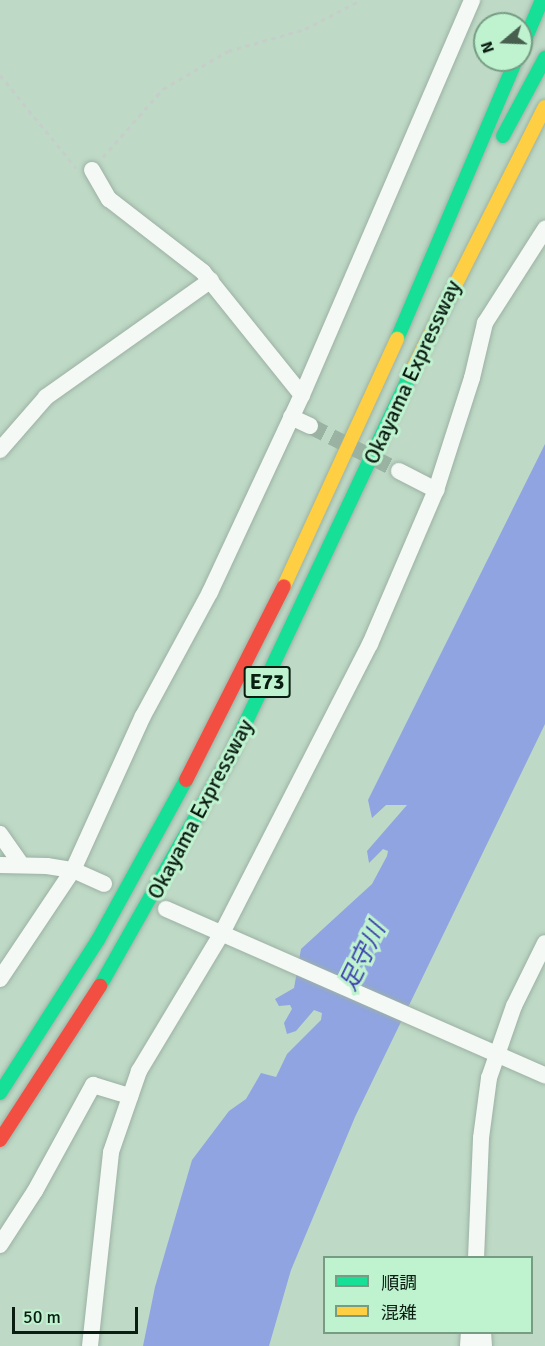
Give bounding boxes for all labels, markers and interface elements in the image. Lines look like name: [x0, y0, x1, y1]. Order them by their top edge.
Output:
north arrow: [473, 12, 533, 72]
text: N: [477, 39, 499, 56]
street label: Okayama Expressway: [358, 276, 466, 468]
road number: E73: [243, 664, 291, 700]
street label: Okayama Expressway: [141, 714, 259, 904]
water label: 足守川: [334, 918, 392, 996]
legend: [323, 1256, 533, 1334]
text: 順調: [381, 1272, 417, 1294]
scale bar: [15, 1295, 141, 1333]
text: 混雑: [381, 1302, 417, 1324]
text: 50 m: [23, 1306, 61, 1328]

